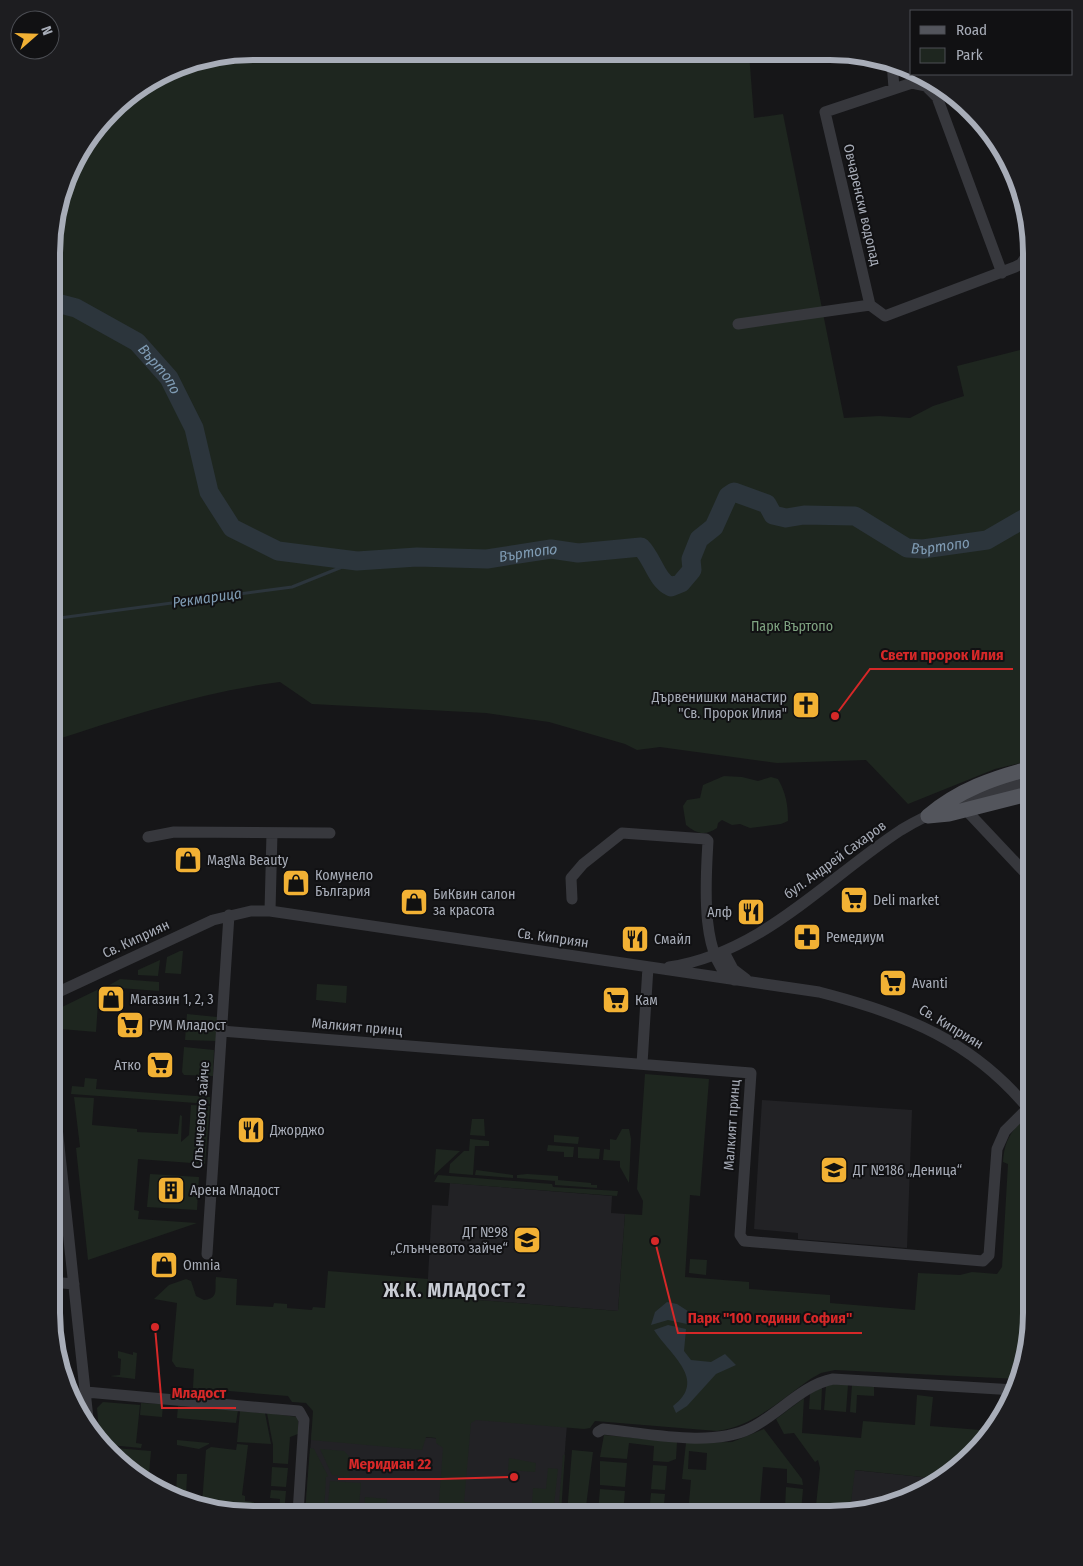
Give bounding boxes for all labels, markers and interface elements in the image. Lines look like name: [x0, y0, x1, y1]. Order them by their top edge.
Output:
north arrow: [10, 10, 60, 60]
legend: [910, 10, 1073, 75]
text: Road: [956, 21, 987, 39]
text: N: [37, 24, 56, 38]
text: Park: [956, 46, 983, 64]
street label: Овчаренски водопад: [840, 142, 884, 268]
water label: Въртопо: [134, 340, 185, 397]
water label: Въртопо: [910, 534, 971, 558]
water label: Въртопо: [498, 540, 559, 566]
water label: Рекмарица: [171, 584, 243, 612]
park label: Парк Въртопо: [751, 618, 833, 635]
callout: Свети пророк Илия: [870, 639, 1013, 669]
text: Свети пророк Илия: [880, 646, 1004, 664]
place label: Дървенишки манастир "Св. Пророк Илия": [651, 689, 787, 722]
church icon: Дървенишки манастир "Св. Пророк Илия": [791, 690, 821, 720]
street label: бул. Андрей Сахаров: [781, 817, 889, 903]
shop icon: MagNa Beauty: [173, 845, 203, 875]
place label: MagNa Beauty: [207, 852, 289, 869]
place label: Комунело България: [315, 867, 373, 900]
shop icon: Комунело България: [281, 868, 311, 898]
supermarket icon: Deli market: [839, 885, 869, 915]
place label: БиКвин салон за красота: [433, 886, 515, 919]
shop icon: БиКвин салон за красота: [399, 887, 429, 917]
place label: Deli market: [873, 892, 939, 909]
restaurant icon: Алф: [736, 897, 766, 927]
place label: Алф: [707, 904, 732, 921]
street label: Св. Киприян: [100, 916, 172, 962]
pharmacy icon: Ремедиум: [792, 922, 822, 952]
restaurant icon: Смайл: [620, 924, 650, 954]
street label: Св. Киприян: [516, 925, 590, 951]
place label: Ремедиум: [826, 929, 884, 946]
place label: Смайл: [654, 931, 691, 948]
supermarket icon: Avanti: [878, 968, 908, 998]
place label: Avanti: [912, 975, 948, 992]
shop icon: Магазин 1, 2, 3: [96, 984, 126, 1014]
supermarket icon: Кам: [601, 985, 631, 1015]
place label: Магазин 1, 2, 3: [130, 991, 213, 1008]
place label: Кам: [635, 992, 658, 1009]
street label: Св. Киприян: [916, 1001, 986, 1053]
supermarket icon: РУМ Младост: [115, 1010, 145, 1040]
street label: Малкият принц: [311, 1015, 404, 1039]
place label: РУМ Младост: [149, 1017, 226, 1034]
supermarket icon: Атко: [145, 1050, 175, 1080]
place label: Атко: [114, 1057, 141, 1074]
street label: Слънчевото зайче: [189, 1061, 213, 1169]
street label: Малкият принц: [720, 1078, 744, 1171]
restaurant icon: Джорджо: [236, 1115, 266, 1145]
place label: Джорджо: [269, 1122, 325, 1139]
school or university icon: ДГ №186 „Деница“: [819, 1155, 849, 1185]
place label: ДГ №186 „Деница“: [852, 1162, 962, 1179]
building icon: Арена Младост: [156, 1175, 186, 1205]
place label: Арена Младост: [190, 1182, 280, 1199]
place label: ДГ №98 „Слънчевото зайче“: [390, 1224, 508, 1257]
school or university icon: ДГ №98 „Слънчевото зайче“: [512, 1225, 542, 1255]
shop icon: Omnia: [149, 1250, 179, 1280]
place label: Omnia: [183, 1257, 220, 1274]
district label: Ж.К. МЛАДОСТ 2: [382, 1279, 527, 1302]
callout: Парк "100 години София": [678, 1303, 862, 1333]
text: Парк "100 години София": [688, 1309, 852, 1327]
callout: Младост: [162, 1378, 236, 1408]
text: Младост: [172, 1384, 227, 1402]
callout: Меридиан 22: [338, 1449, 441, 1479]
text: Меридиан 22: [349, 1455, 431, 1473]

